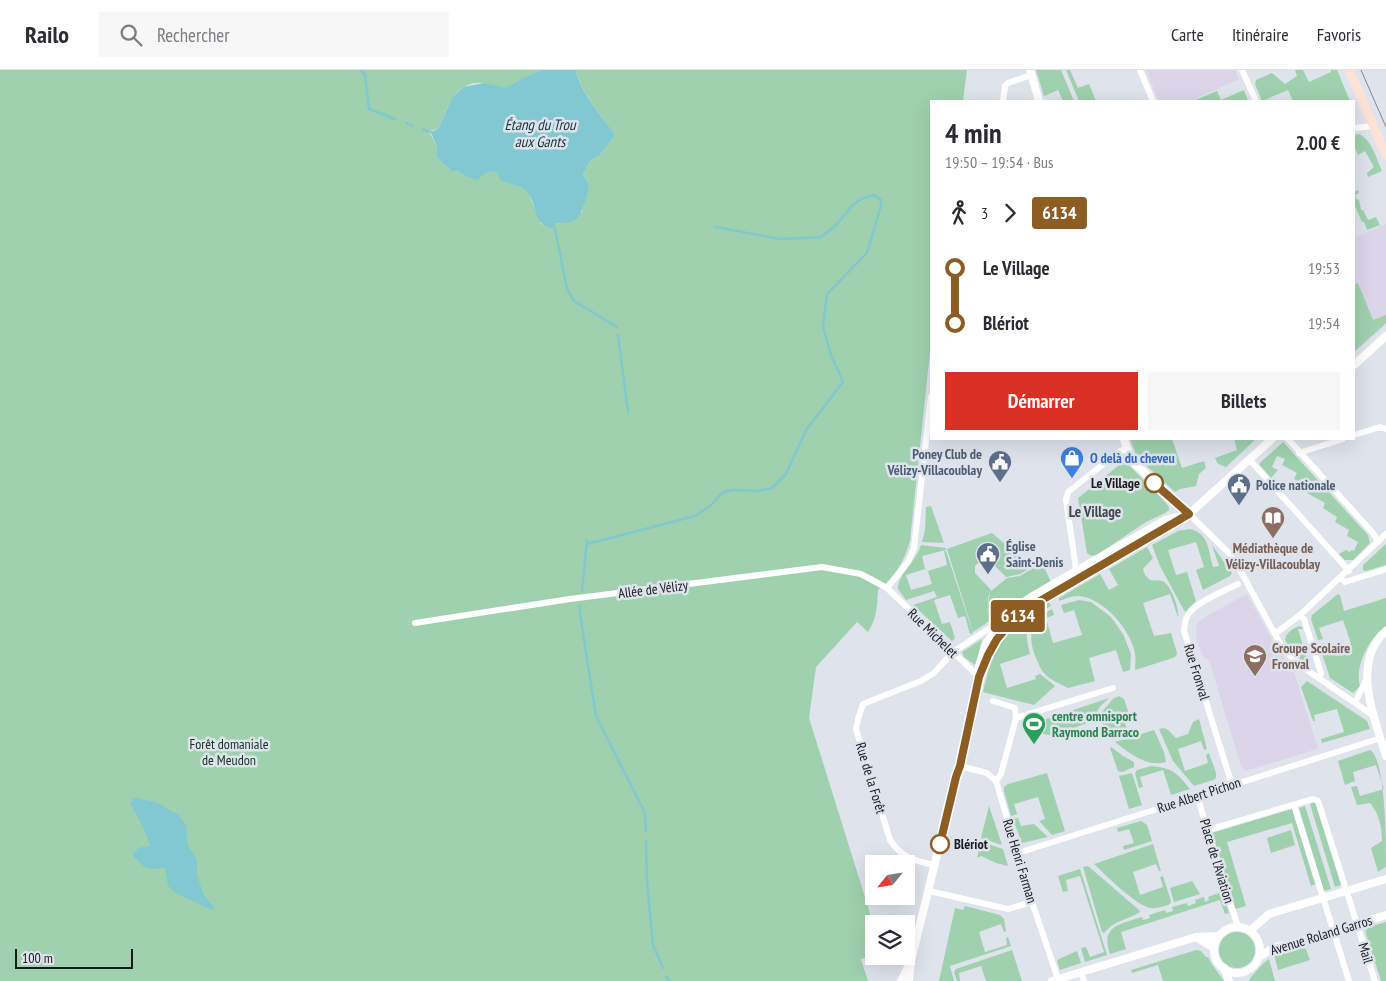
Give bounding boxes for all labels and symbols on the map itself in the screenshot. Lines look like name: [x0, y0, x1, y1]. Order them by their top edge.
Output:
water label: Étang du Trou aux Gants: [504, 115, 577, 151]
place label: Poney Club de Vélizy-Villacoublay: [887, 445, 982, 479]
shop icon: O delà du cheveu: [1059, 445, 1085, 479]
public building icon: Poney Club de Vélizy-Villacoublay: [987, 449, 1013, 483]
place label: O delà du cheveu: [1090, 449, 1175, 467]
public building icon: Police nationale: [1226, 472, 1252, 506]
marker: Le Village: [1144, 473, 1164, 493]
place label: Le Village: [1091, 474, 1140, 492]
place label: Police nationale: [1256, 476, 1336, 494]
district label: Le Village: [1069, 502, 1121, 521]
library icon: Médiathèque de Vélizy-Villacoublay: [1260, 505, 1286, 539]
place label: Église Saint-Denis: [1006, 537, 1063, 571]
place label: Médiathèque de Vélizy-Villacoublay: [1225, 539, 1321, 573]
public building icon: Église Saint-Denis: [975, 541, 1001, 575]
street label: Allée de Vélizy: [617, 576, 690, 602]
line badge: 6134: [983, 600, 1053, 632]
street label: Rue Michelet: [904, 605, 962, 662]
place label: Groupe Scolaire Fronval: [1272, 639, 1350, 673]
street label: Rue Fronval: [1180, 642, 1214, 703]
school or university icon: Groupe Scolaire Fronval: [1242, 643, 1268, 677]
place label: centre omnisport Raymond Barraco: [1052, 707, 1139, 741]
sports icon: centre omnisport Raymond Barraco: [1021, 711, 1047, 745]
park label: Forêt domaniale de Meudon: [190, 735, 269, 769]
street label: Rue de la Forêt: [852, 740, 890, 816]
street label: Rue Albert Pichon: [1155, 773, 1243, 817]
street label: Rue Henri Farman: [999, 817, 1041, 905]
street label: Place de l'Aviation: [1196, 817, 1238, 905]
marker: Blériot: [930, 834, 950, 854]
place label: Blériot: [954, 835, 988, 853]
north arrow: [865, 855, 915, 905]
street label: Avenue Roland Garros: [1268, 911, 1374, 959]
street label: Mail: [1354, 940, 1378, 966]
scale bar: [15, 946, 132, 969]

